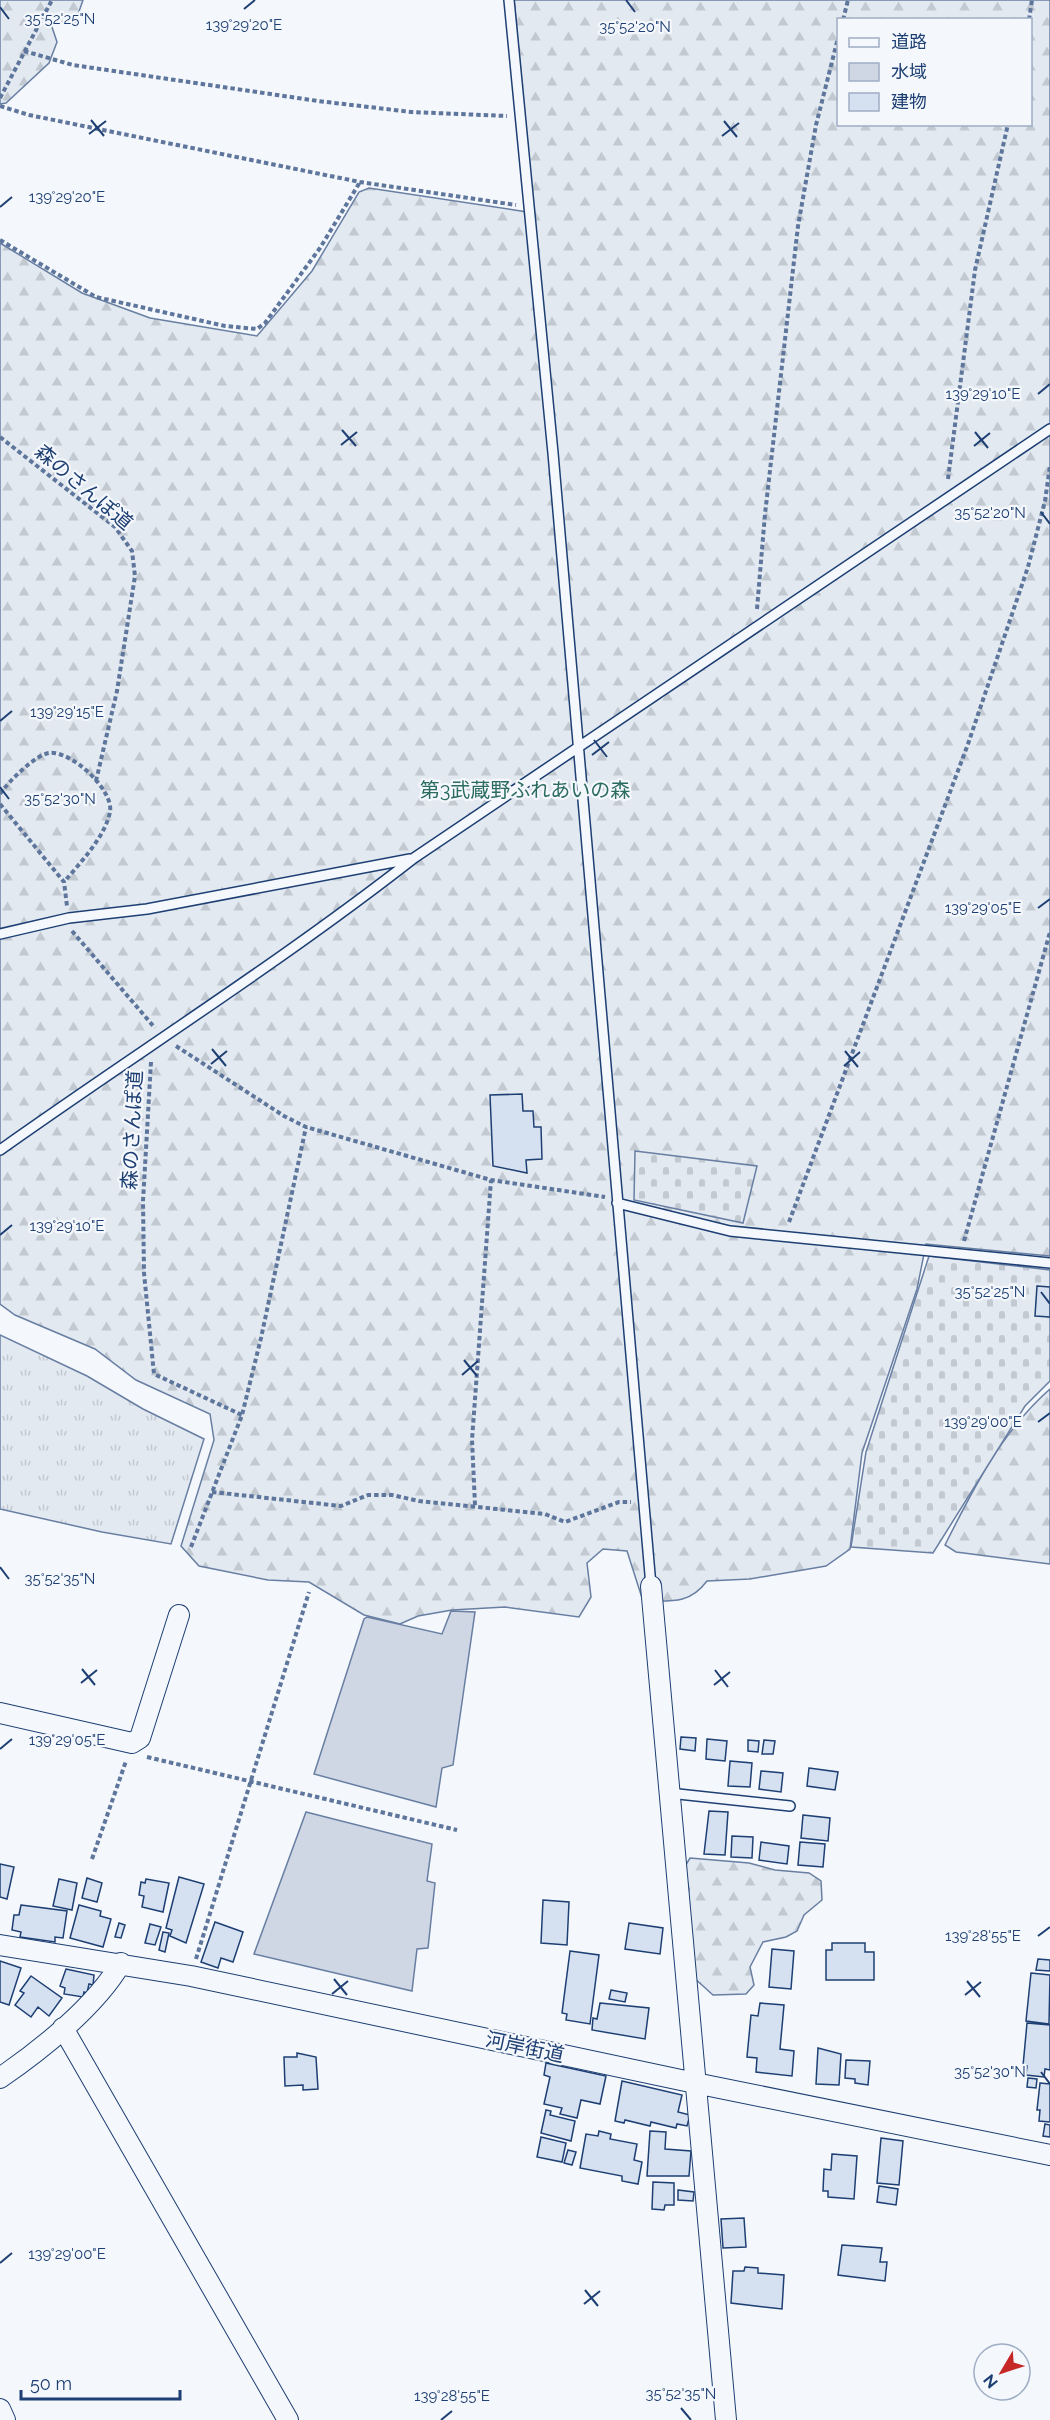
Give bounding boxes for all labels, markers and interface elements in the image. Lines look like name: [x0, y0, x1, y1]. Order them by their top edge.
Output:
text: 35°52'25"N: [25, 10, 95, 28]
text: 139°29'20"E: [206, 16, 282, 34]
text: 35°52'20"N: [599, 18, 671, 36]
legend: [837, 18, 1032, 126]
text: 道路: [891, 31, 927, 52]
text: 水域: [891, 61, 927, 82]
text: 建物: [891, 91, 927, 112]
text: 139°29'20"E: [29, 188, 105, 206]
text: 139°29'10"E: [946, 385, 1020, 403]
street label: 森のさんぽ道: [30, 439, 138, 535]
text: 35°52'20"N: [954, 504, 1026, 522]
text: 139°29'15"E: [30, 703, 104, 721]
park label: 第3武蔵野ふれあいの森: [420, 778, 630, 802]
text: 35°52'30"N: [24, 790, 96, 808]
text: 139°29'05"E: [945, 899, 1021, 917]
street label: 森のさんぽ道: [117, 1069, 147, 1191]
text: 139°29'10"E: [30, 1217, 104, 1235]
text: 35°52'25"N: [955, 1283, 1025, 1301]
text: 139°29'00"E: [944, 1413, 1022, 1431]
text: 35°52'35"N: [25, 1570, 95, 1588]
text: 139°29'05"E: [29, 1731, 105, 1749]
text: 139°28'55"E: [945, 1927, 1021, 1945]
street label: 河岸街道: [483, 2027, 567, 2067]
text: 35°52'30"N: [954, 2063, 1026, 2081]
text: 139°29'00"E: [28, 2245, 106, 2263]
north arrow: [972, 2342, 1032, 2402]
scale bar: [21, 2363, 180, 2401]
text: N: [980, 2370, 1002, 2392]
text: 50 m: [30, 2373, 72, 2394]
text: 35°52'35"N: [646, 2385, 716, 2403]
text: 139°28'55"E: [414, 2387, 490, 2405]

